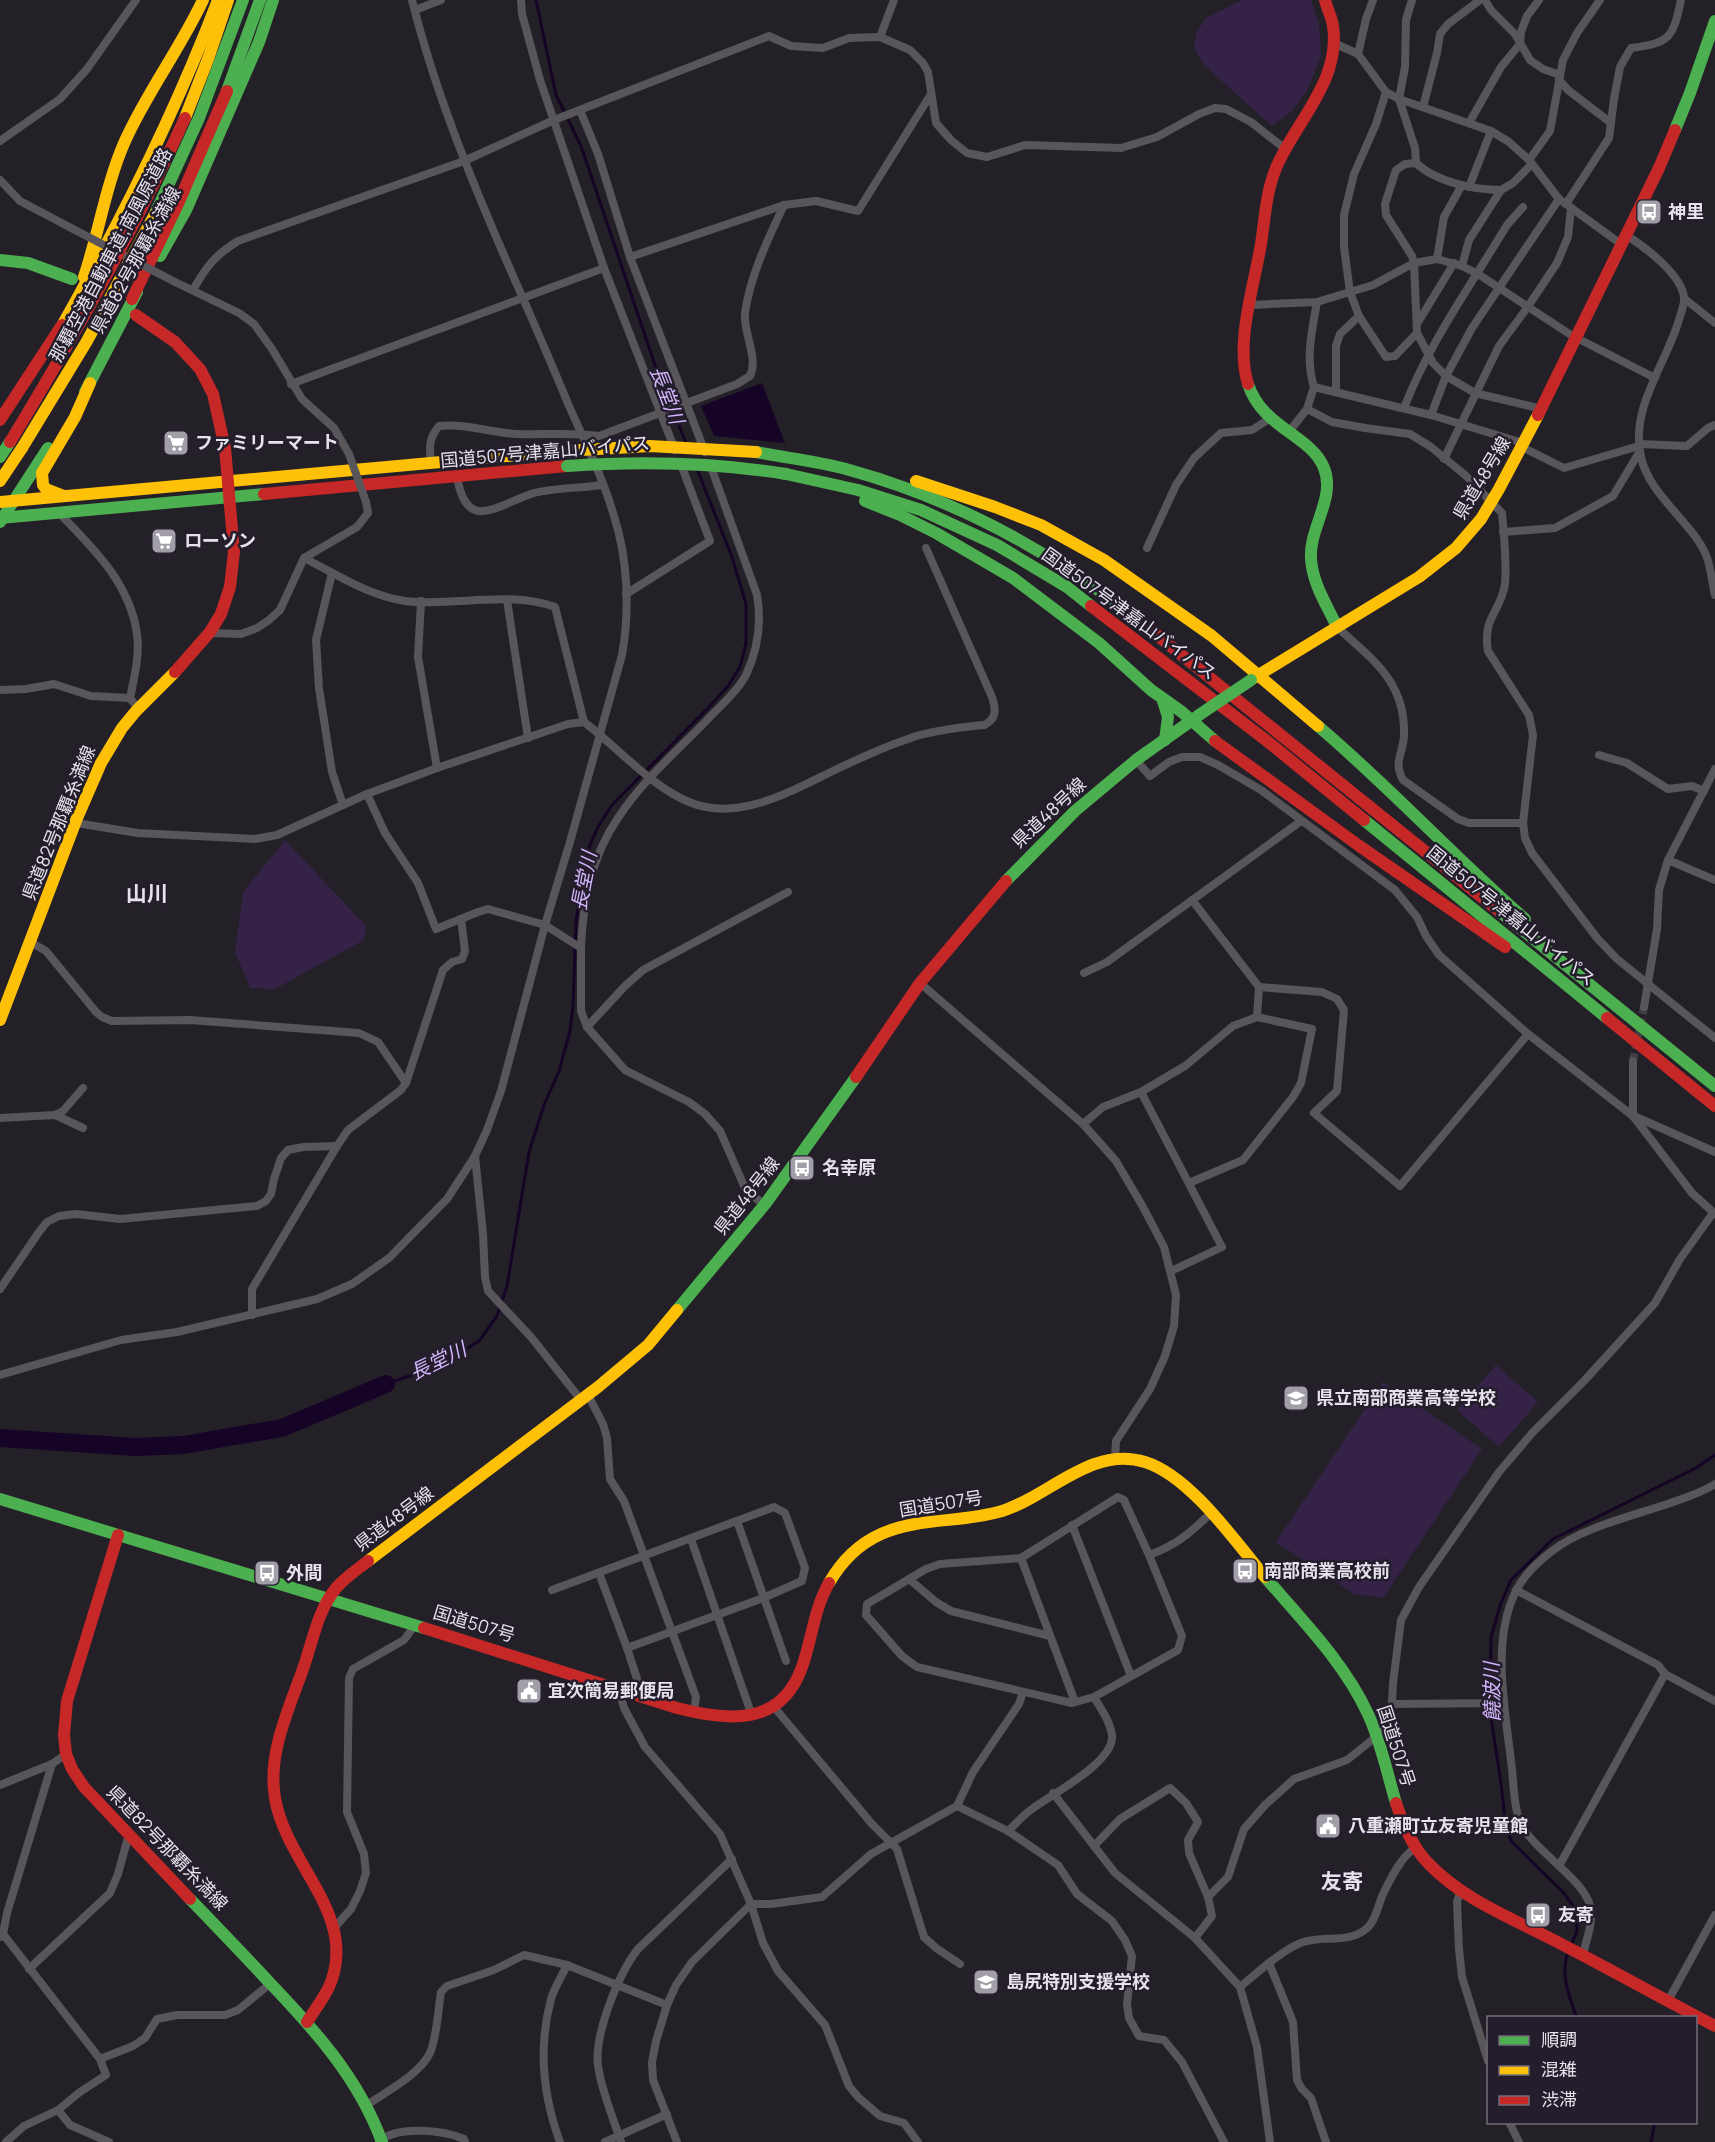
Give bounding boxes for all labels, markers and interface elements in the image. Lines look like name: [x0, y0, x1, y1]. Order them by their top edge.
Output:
street label: 那覇空港自動車道;南風原道路: [43, 143, 177, 366]
street label: 県道82号那覇糸満線: [85, 182, 186, 337]
bus stop icon: 神里: [1634, 197, 1664, 227]
place label: 神里: [1668, 199, 1704, 223]
water label: 長堂川: [644, 362, 692, 430]
supermarket icon: ファミリーマート: [161, 428, 191, 458]
place label: ファミリーマート: [195, 430, 339, 454]
street label: 国道507号津嘉山バイパス: [439, 430, 651, 472]
street label: 県道48号線: [1447, 431, 1515, 524]
supermarket icon: ローソン: [149, 526, 179, 556]
place label: ローソン: [184, 528, 256, 552]
street label: 国道507号津嘉山バイパス: [1038, 542, 1222, 685]
street label: 県道82号那覇糸満線: [16, 742, 100, 903]
street label: 県道48号線: [1006, 772, 1091, 853]
street label: 国道507号津嘉山バイパス: [1422, 840, 1601, 991]
water label: 長堂川: [565, 847, 603, 913]
district label: 山川: [126, 879, 168, 907]
street label: 県道48号線: [708, 1151, 784, 1239]
bus stop icon: 名幸原: [787, 1153, 817, 1183]
place label: 名幸原: [822, 1155, 876, 1179]
water label: 長堂川: [405, 1334, 472, 1386]
school or university icon: 県立南部商業高等学校: [1281, 1383, 1311, 1413]
place label: 県立南部商業高等学校: [1316, 1385, 1496, 1409]
street label: 県道48号線: [349, 1481, 438, 1556]
street label: 国道507号: [897, 1485, 984, 1521]
bus stop icon: 南部商業高校前: [1230, 1556, 1260, 1586]
bus stop icon: 外間: [252, 1558, 282, 1588]
place label: 南部商業高校前: [1264, 1558, 1390, 1582]
place label: 外間: [286, 1560, 322, 1584]
street label: 国道507号: [430, 1599, 518, 1647]
water label: 饒波川: [1477, 1660, 1506, 1722]
public building icon: 宜次簡易郵便局: [514, 1676, 544, 1706]
place label: 宜次簡易郵便局: [548, 1678, 674, 1702]
street label: 国道507号: [1372, 1702, 1421, 1790]
street label: 県道82号那覇糸満線: [102, 1780, 234, 1915]
public building icon: 八重瀬町立友寄児童館: [1313, 1811, 1343, 1841]
place label: 八重瀬町立友寄児童館: [1348, 1813, 1528, 1837]
district label: 友寄: [1321, 1867, 1363, 1895]
bus stop icon: 友寄: [1523, 1900, 1553, 1930]
place label: 友寄: [1558, 1902, 1594, 1926]
school or university icon: 島尻特別支援学校: [971, 1967, 1001, 1997]
place label: 島尻特別支援学校: [1006, 1969, 1150, 1993]
legend: [1487, 2016, 1697, 2124]
text: 順調: [1541, 2027, 1577, 2051]
text: 混雑: [1541, 2057, 1577, 2081]
text: 渋滞: [1541, 2087, 1577, 2111]

